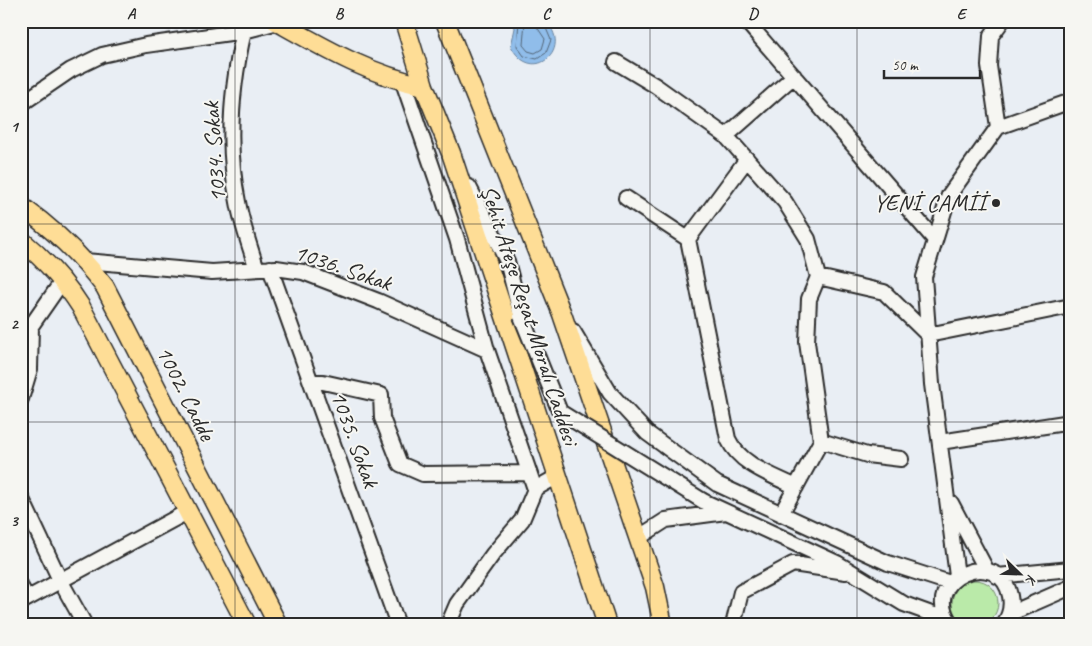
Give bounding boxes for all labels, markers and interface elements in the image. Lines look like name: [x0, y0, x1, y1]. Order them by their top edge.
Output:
text: A: [127, 4, 137, 24]
text: B: [335, 4, 345, 24]
text: C: [542, 4, 552, 24]
text: D: [748, 4, 759, 24]
text: E: [957, 4, 968, 24]
scale bar: [884, 48, 981, 80]
text: 50 m: [892, 56, 919, 75]
street label: 1034. Sokak: [195, 98, 232, 203]
text: 1: [10, 117, 19, 137]
street label: Şehit Ateşe Reşat Moralı Caddesi: [474, 181, 587, 452]
place label: YENİ CAMİİ: [874, 188, 991, 218]
marker: YENİ CAMİİ: [990, 197, 1002, 209]
street label: 1036. Sokak: [290, 236, 398, 298]
text: 2: [10, 314, 19, 334]
street label: 1002. Cadde: [149, 341, 224, 447]
street label: 1035. Sokak: [324, 387, 387, 494]
text: 3: [10, 511, 19, 531]
north arrow: [994, 548, 1044, 598]
text: K: [1021, 572, 1041, 588]

